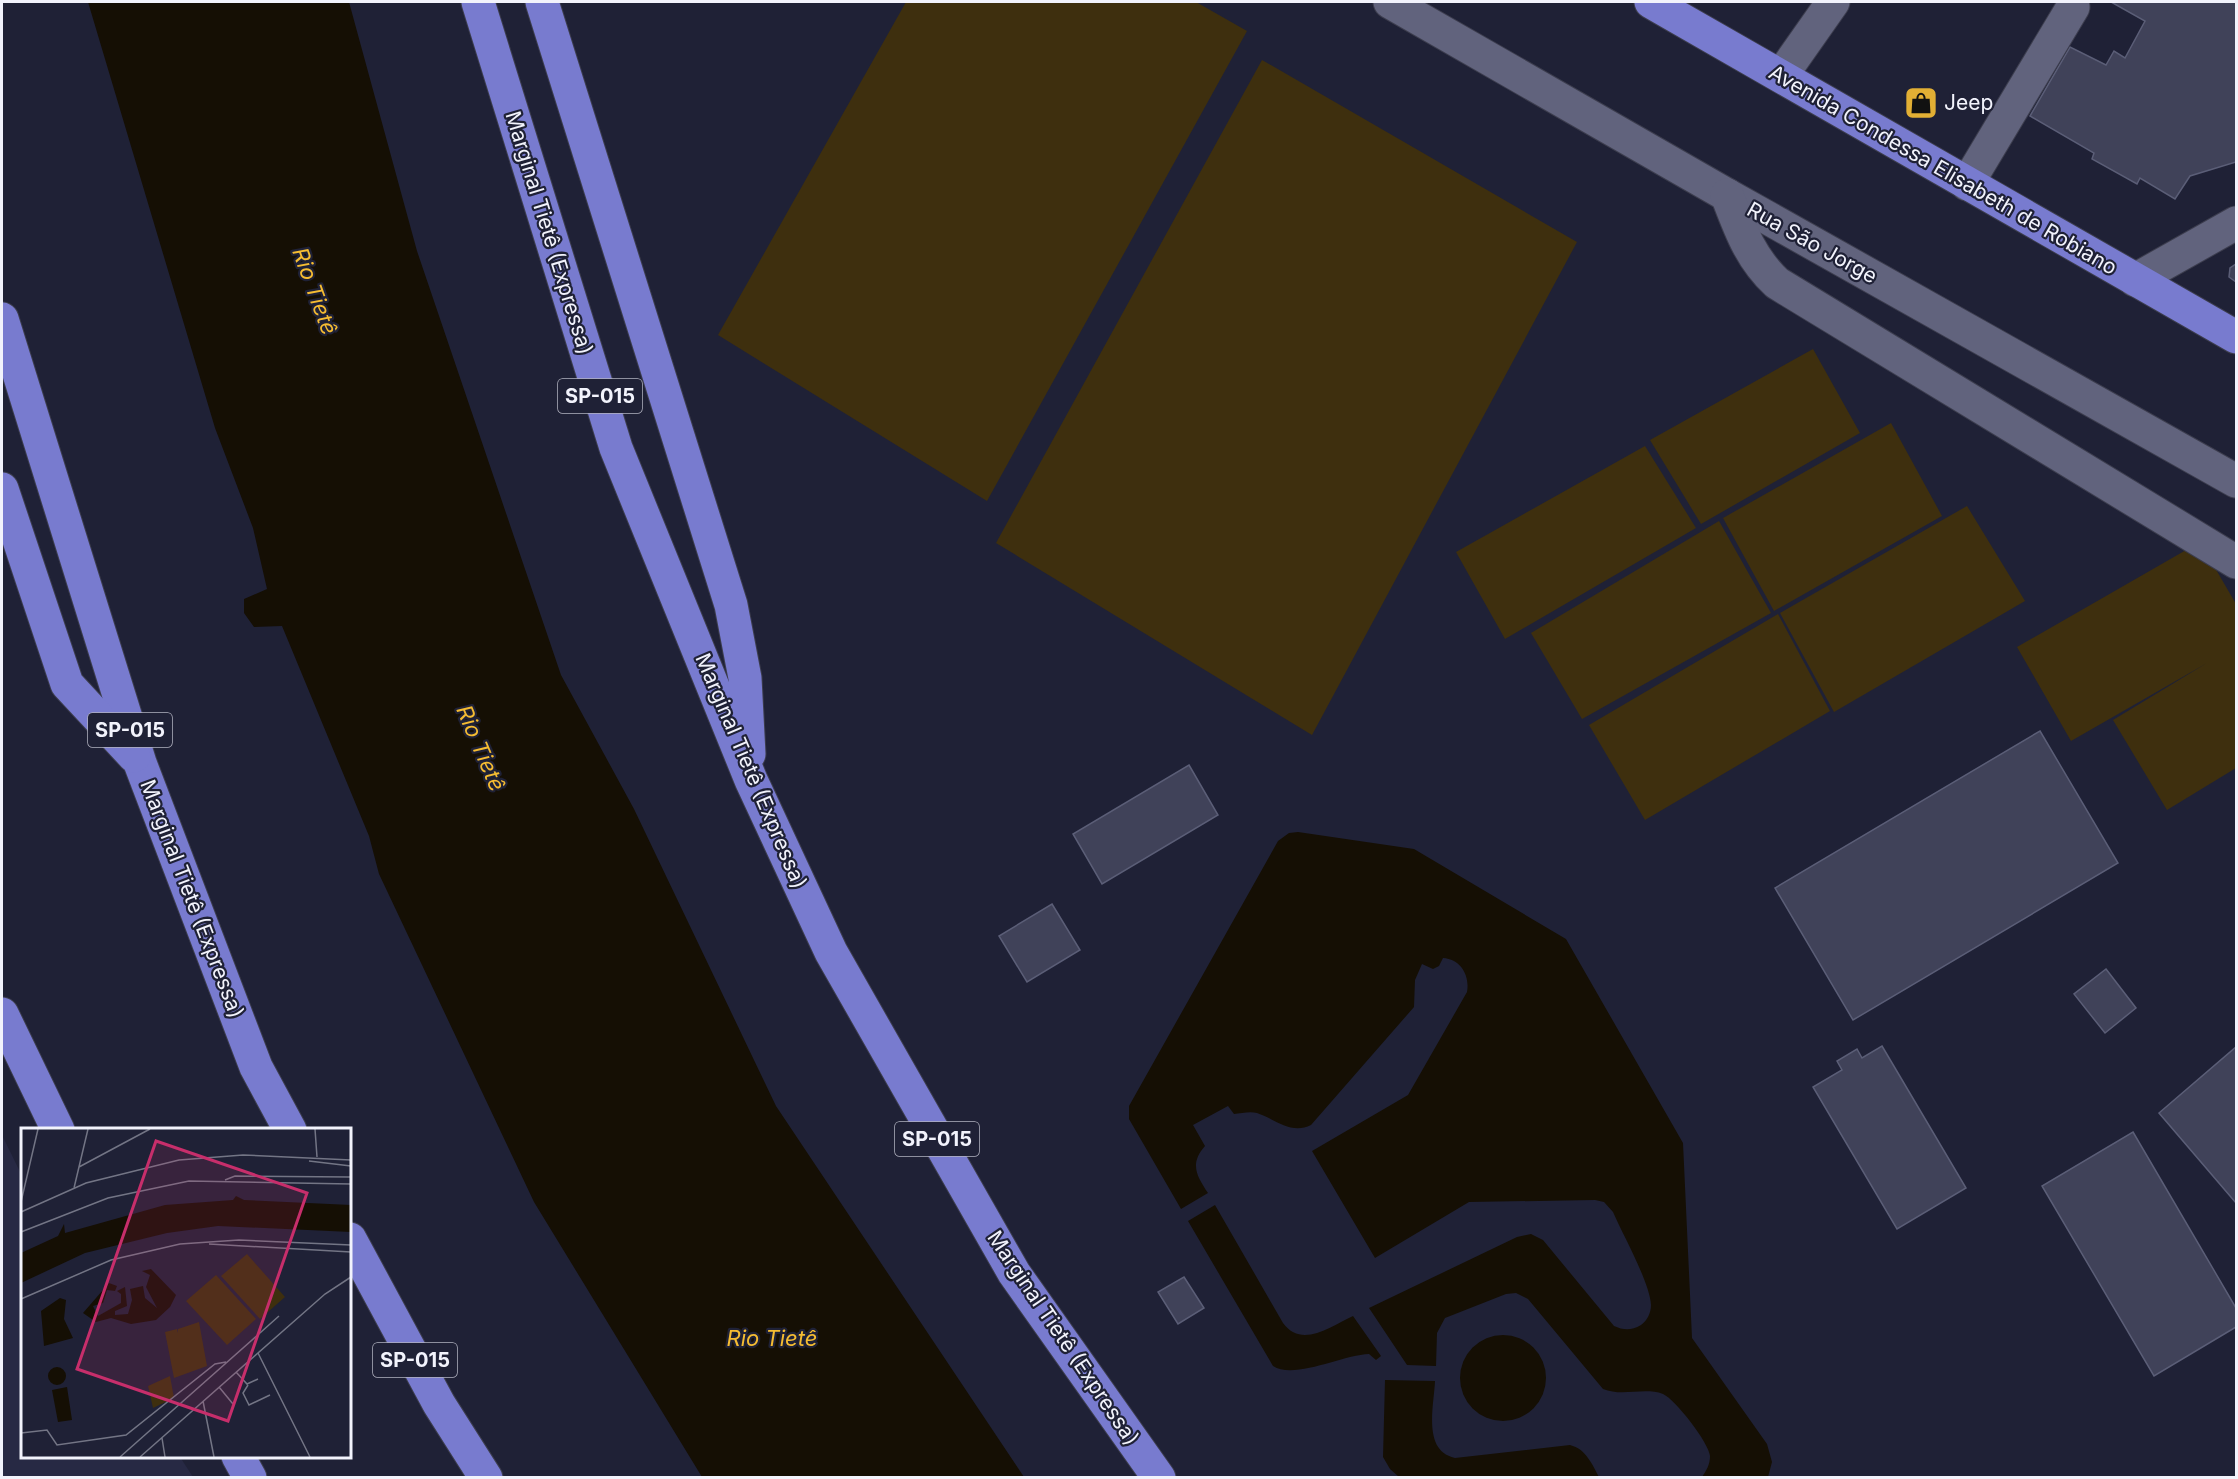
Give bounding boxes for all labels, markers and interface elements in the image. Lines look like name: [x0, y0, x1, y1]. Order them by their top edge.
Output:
street label: Avenida Condessa Elisabeth de Robiano: [1765, 59, 2122, 280]
shop icon: Jeep: [1903, 85, 1939, 121]
place label: Jeep: [1944, 90, 1993, 115]
street label: Marginal Tietê (Expressa): [501, 108, 598, 358]
street label: Rua São Jorge: [1743, 197, 1882, 289]
water label: Rio Tietê: [287, 244, 343, 338]
road number: SP-015: [558, 379, 642, 413]
street label: Marginal Tietê (Expressa): [690, 649, 812, 892]
water label: Rio Tietê: [451, 701, 511, 795]
road number: SP-015: [88, 713, 172, 747]
street label: Marginal Tietê (Expressa): [135, 776, 250, 1021]
road number: SP-015: [895, 1122, 979, 1156]
inset map: [21, 1128, 351, 1458]
street label: Marginal Tietê (Expressa): [982, 1226, 1145, 1450]
water label: Rio Tietê: [727, 1325, 817, 1351]
road number: SP-015: [373, 1343, 457, 1377]

